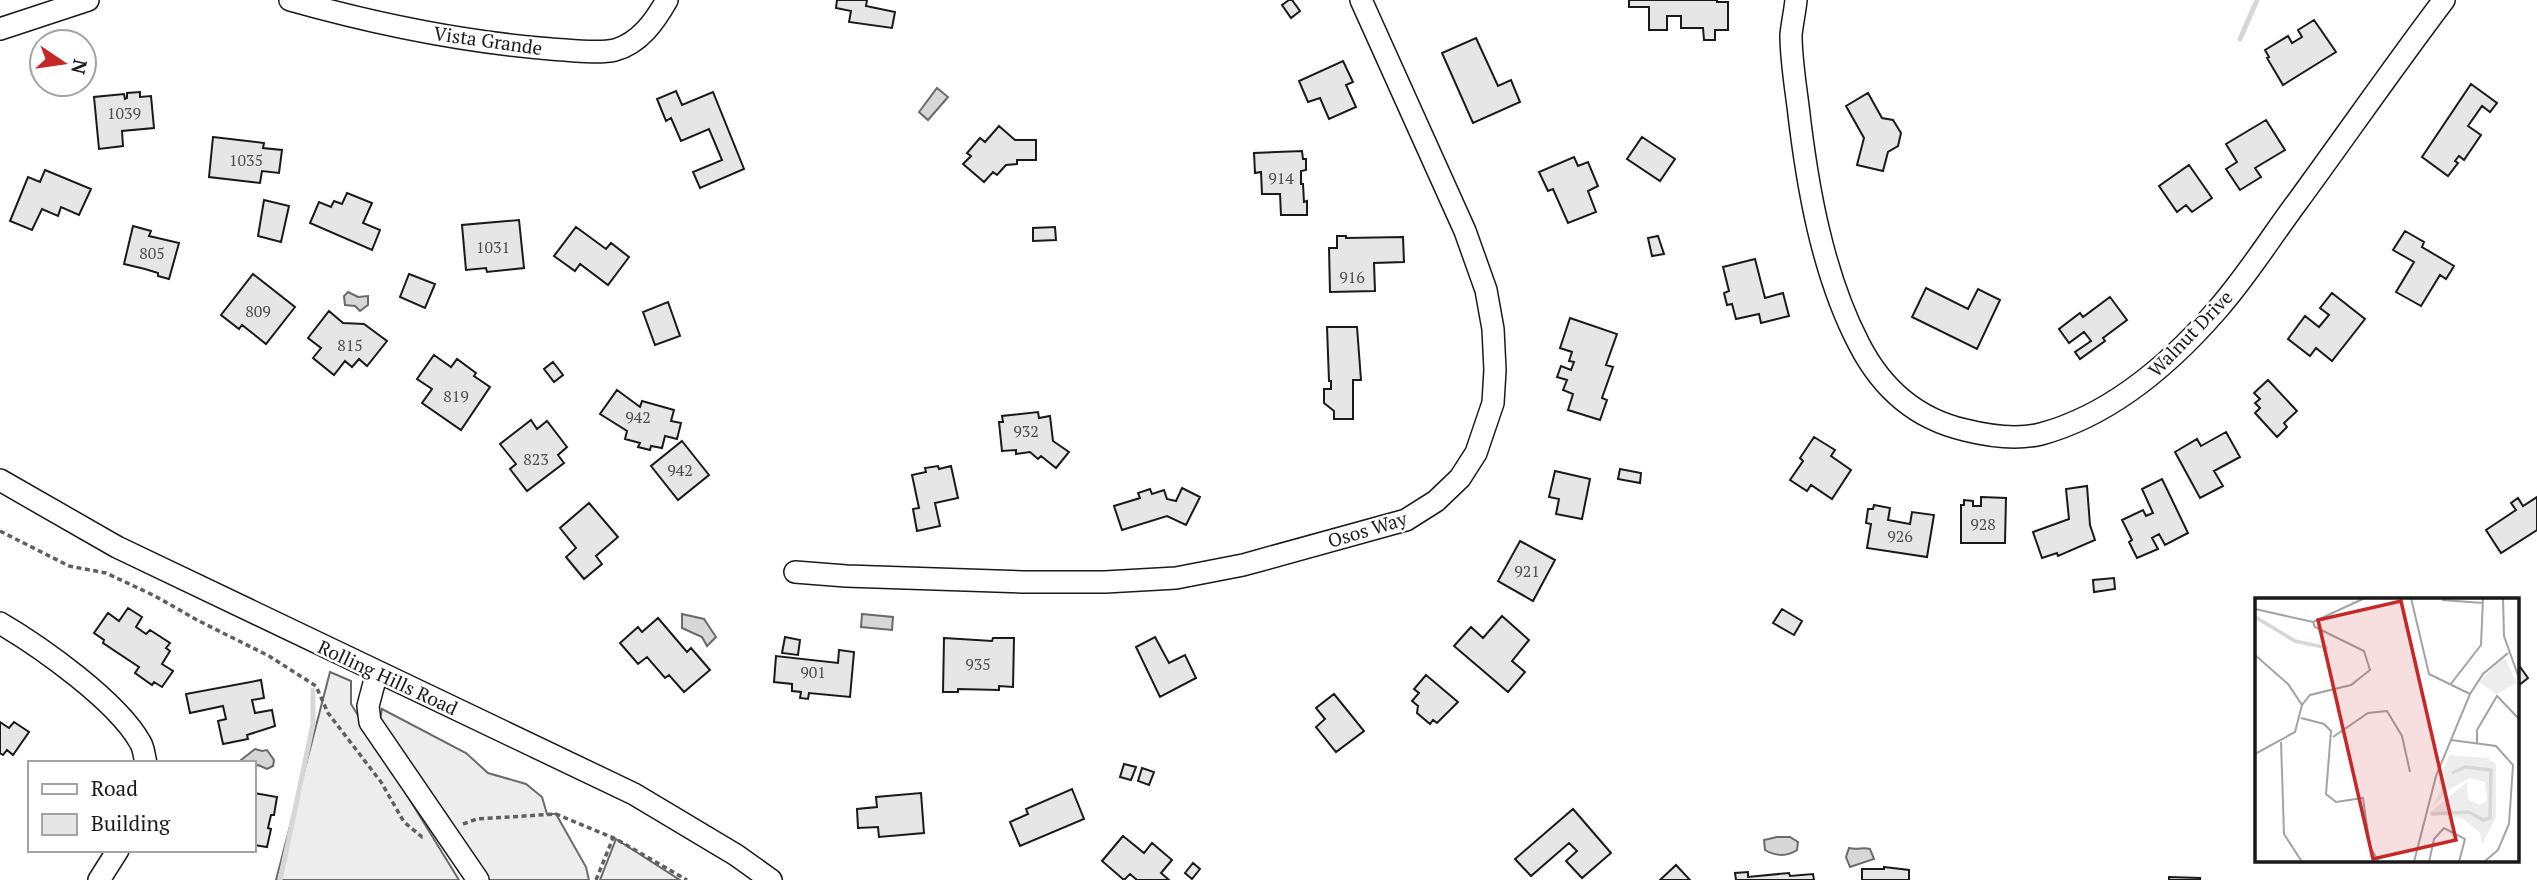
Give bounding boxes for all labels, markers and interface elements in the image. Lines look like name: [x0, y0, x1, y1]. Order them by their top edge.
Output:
street label: Vista Grande: [432, 20, 544, 60]
north arrow: [28, 28, 98, 98]
text: N: [66, 57, 94, 77]
house number: 1039: [107, 102, 141, 124]
house number: 1035: [229, 149, 263, 171]
house number: 914: [1268, 167, 1294, 189]
house number: 1031: [476, 236, 510, 258]
house number: 805: [139, 242, 165, 264]
house number: 916: [1339, 266, 1365, 288]
street label: Walnut Drive: [2142, 284, 2238, 382]
house number: 809: [245, 300, 271, 322]
house number: 815: [337, 334, 363, 356]
house number: 819: [443, 385, 469, 407]
house number: 942: [625, 406, 651, 428]
house number: 932: [1013, 420, 1039, 442]
house number: 823: [523, 448, 549, 470]
house number: 942: [667, 459, 693, 481]
street label: Osos Way: [1324, 505, 1410, 553]
house number: 928: [1970, 513, 1996, 535]
house number: 926: [1887, 525, 1913, 547]
house number: 921: [1514, 560, 1540, 582]
inset map: [2255, 598, 2520, 862]
street label: Rolling Hills Road: [314, 634, 462, 721]
house number: 935: [965, 653, 991, 675]
house number: 901: [800, 661, 826, 683]
legend: [28, 761, 256, 852]
text: Road: [91, 774, 138, 802]
text: Building: [91, 809, 171, 837]

